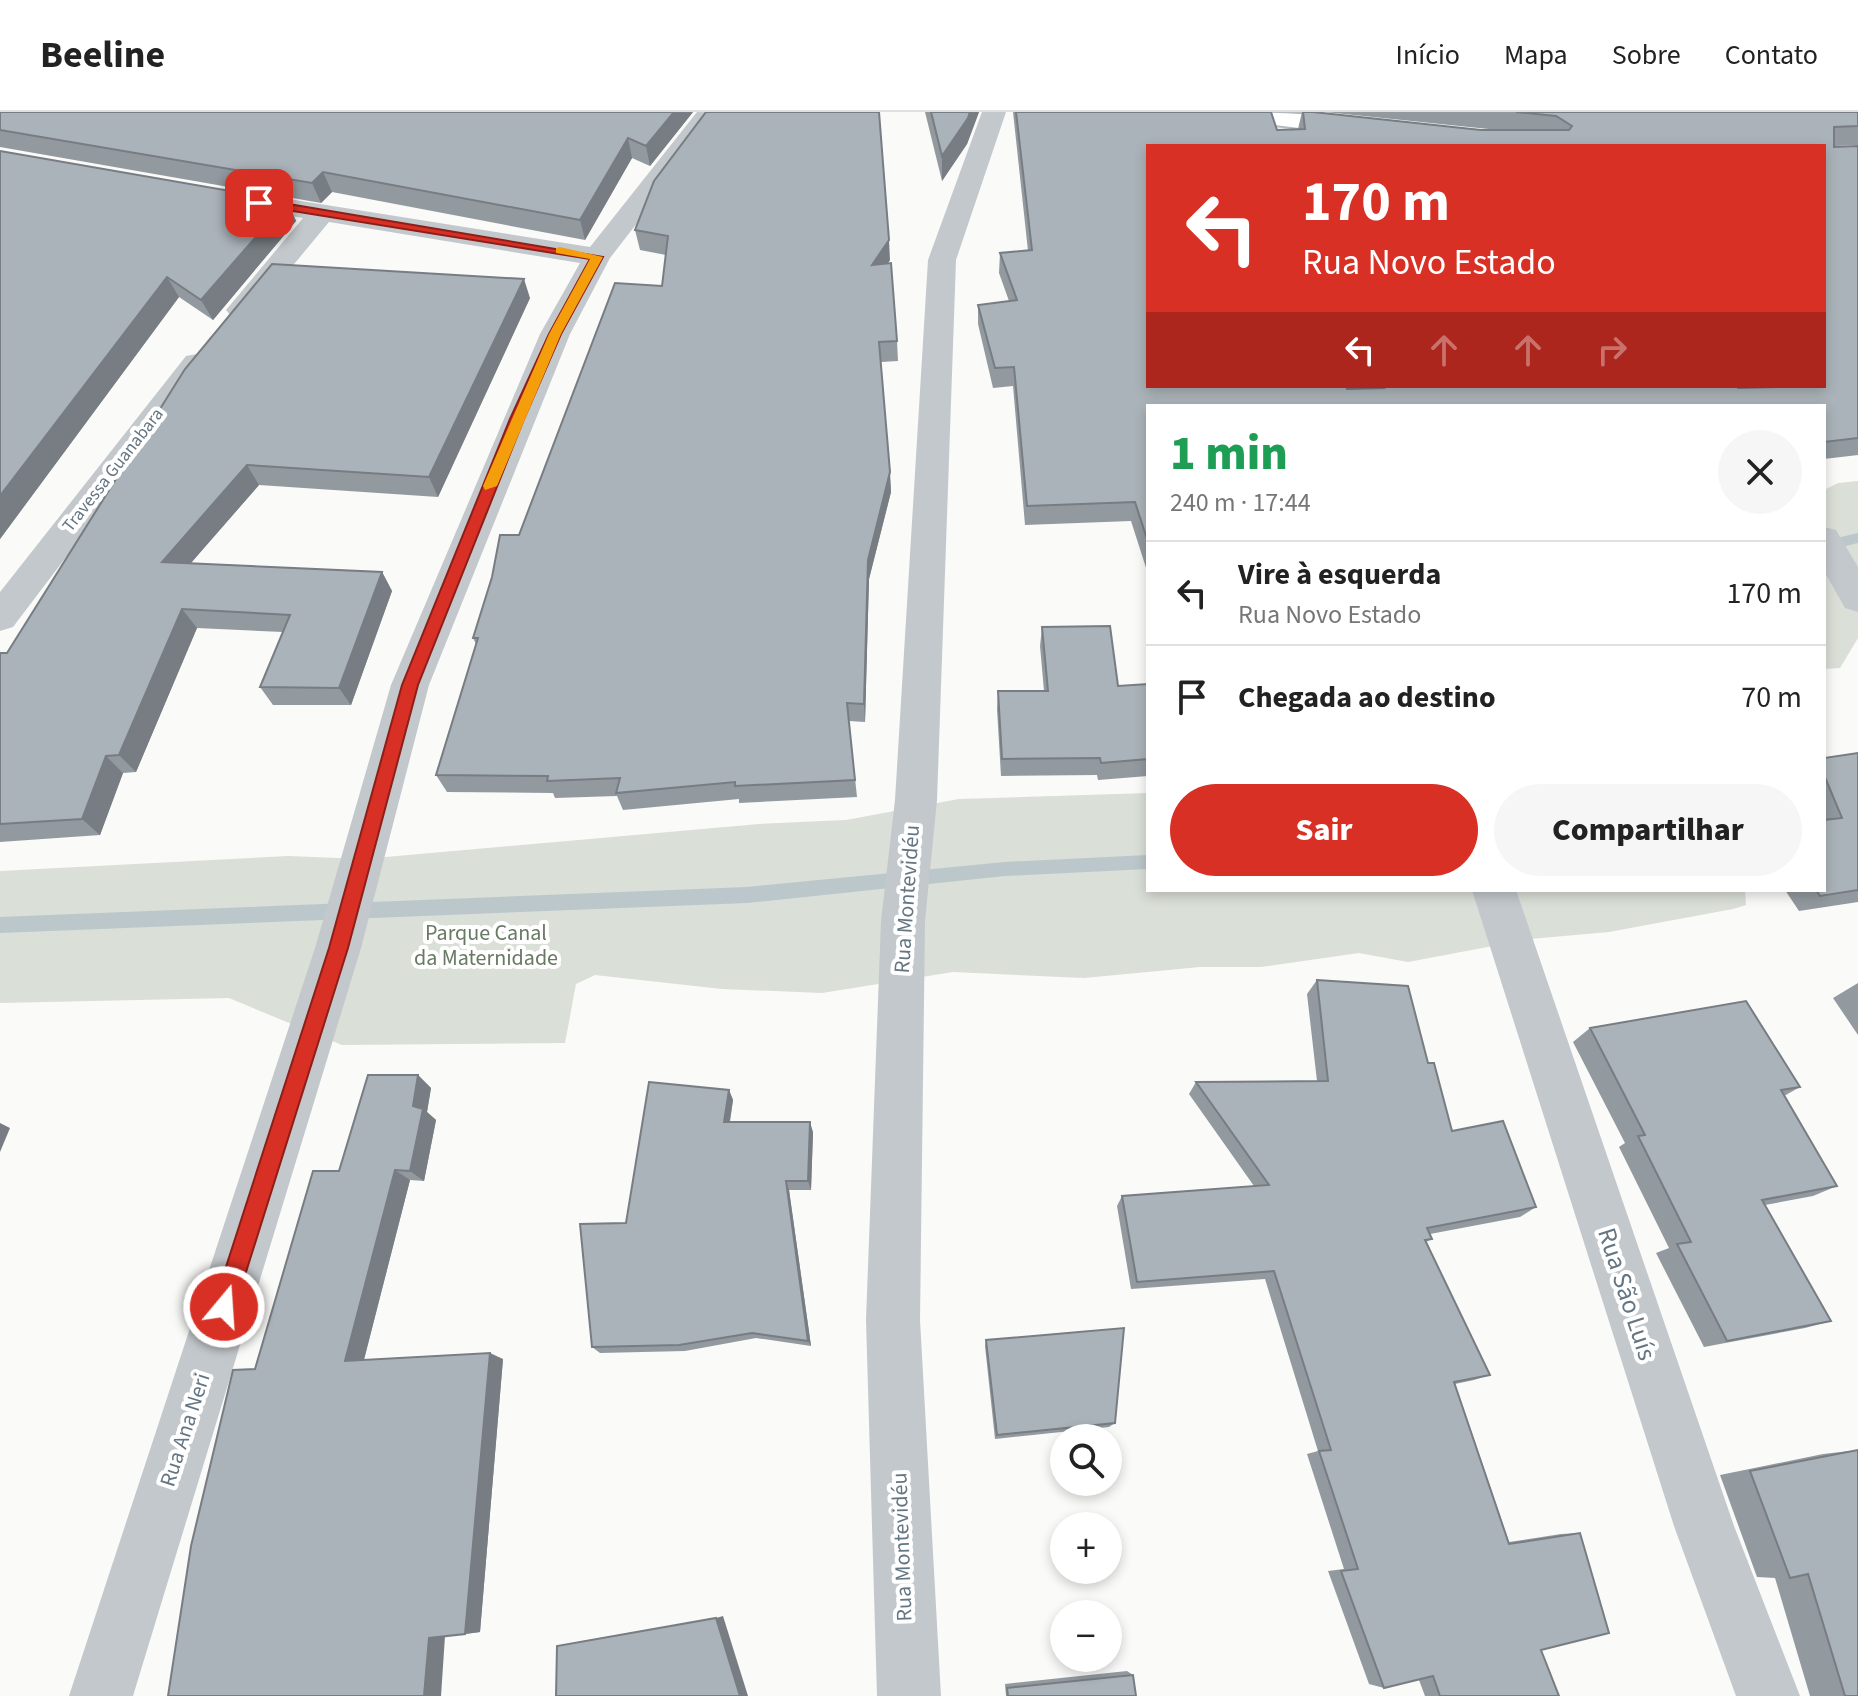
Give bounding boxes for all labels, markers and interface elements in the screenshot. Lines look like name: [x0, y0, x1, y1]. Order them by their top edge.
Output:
text: Beeline: [40, 28, 165, 82]
text: Início: [1396, 35, 1460, 75]
text: Mapa: [1504, 35, 1568, 75]
text: Sobre: [1612, 35, 1681, 75]
text: Contato: [1725, 35, 1818, 75]
text: 170 m: [1302, 163, 1450, 242]
pin: [225, 169, 293, 237]
icon: left: [1170, 176, 1274, 280]
icon: arrive: [237, 181, 281, 225]
text: Rua Novo Estado: [1302, 237, 1556, 288]
icon: left: [1338, 328, 1382, 372]
icon: ahead: [1422, 328, 1466, 372]
icon: ahead: [1506, 328, 1550, 372]
icon: right: [1590, 328, 1634, 372]
street label: Travessa Guanabara: [57, 403, 169, 537]
text: 1 min: [1170, 420, 1288, 488]
button: close: [1718, 430, 1802, 514]
text: 240 m · 17:44: [1170, 484, 1311, 521]
text: Vire à esquerda: [1238, 553, 1441, 596]
icon: left: [1170, 571, 1214, 615]
text: 170 m: [1726, 572, 1802, 615]
text: Rua Novo Estado: [1238, 596, 1421, 633]
icon: arrive: [1170, 675, 1214, 719]
text: Chegada ao destino: [1238, 676, 1496, 719]
text: 70 m: [1741, 676, 1802, 719]
button: Sair: [1170, 784, 1478, 876]
button: Compartilhar: [1494, 784, 1802, 876]
street label: Rua Montevidéu: [886, 824, 928, 974]
park label: Parque Canal da Maternidade: [414, 917, 558, 974]
street label: Rua São Luís: [1588, 1223, 1666, 1365]
position arrow: [182, 1265, 266, 1349]
street label: Rua Ana Neri: [152, 1369, 218, 1491]
map controls: [1050, 1424, 1122, 1672]
button: search: [1050, 1424, 1122, 1496]
street label: Rua Montevidéu: [883, 1472, 921, 1622]
button: +: [1050, 1512, 1122, 1584]
button: −: [1050, 1600, 1122, 1672]

